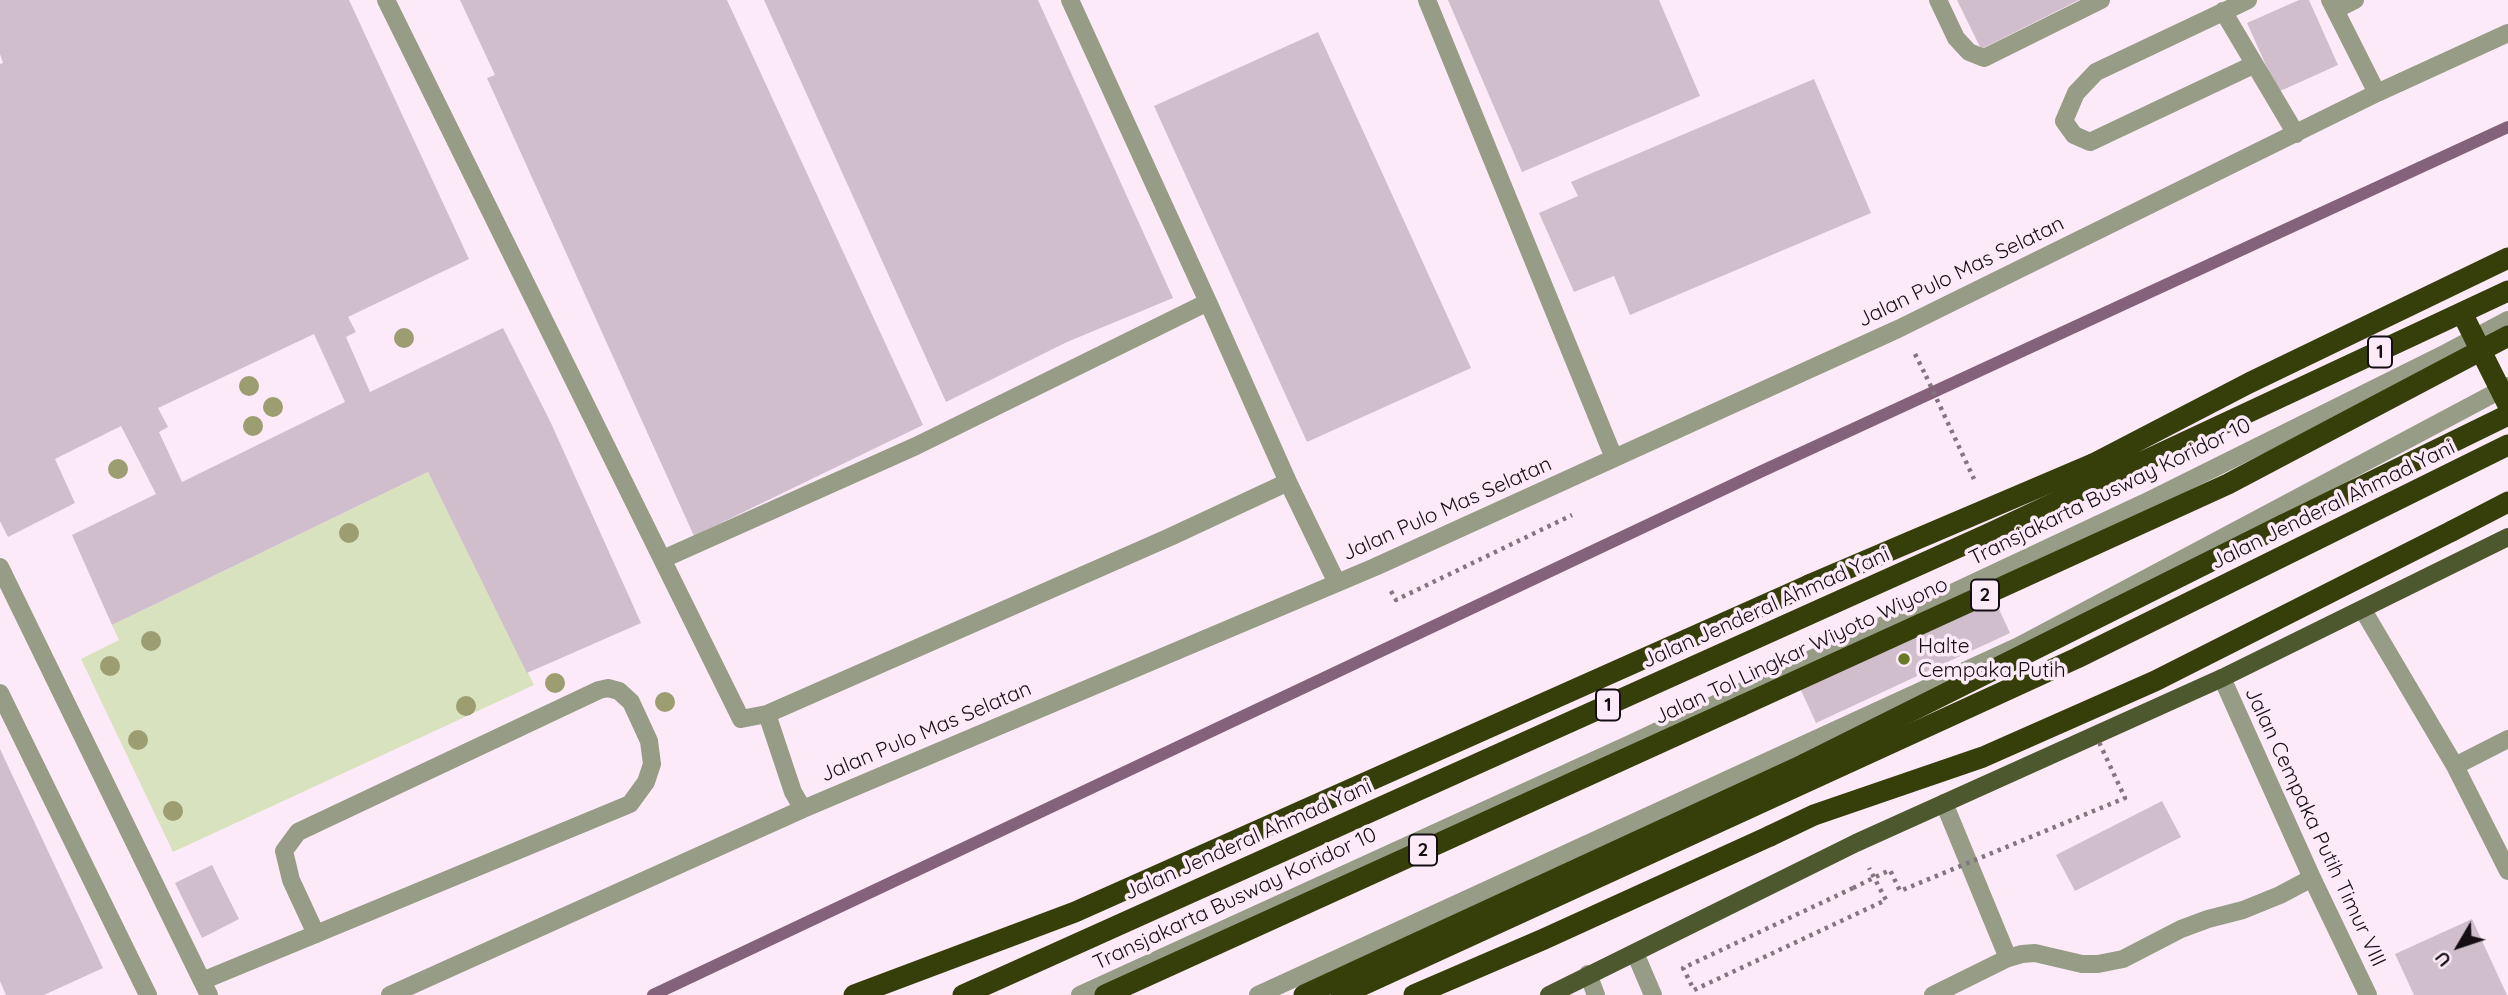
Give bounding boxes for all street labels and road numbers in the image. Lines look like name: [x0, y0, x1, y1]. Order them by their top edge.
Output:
street label: Jalan Pulo Mas Selatan: [1854, 211, 2068, 333]
road number: 1: [2368, 336, 2392, 368]
street label: Transjakarta Busway Koridor 10: [1965, 413, 2255, 571]
street label: Jalan Jenderal Ahmad Yani: [2207, 435, 2459, 575]
street label: Jalan Pulo Mas Selatan: [1338, 451, 1556, 567]
street label: Jalan Jenderal Ahmad Yani: [1638, 542, 1894, 674]
street label: Jalan Tol Lingkar Wiyoto Wiyono: [1650, 572, 1952, 730]
road number: 2: [1971, 580, 1999, 610]
street label: Jalan Pulo Mas Selatan: [817, 676, 1035, 788]
street label: Jalan Cempaka Putih Timur VIII: [2239, 683, 2391, 971]
road number: 1: [1596, 690, 1620, 720]
street label: Jalan Jenderal Ahmad Yani: [1120, 774, 1376, 906]
street label: Transjakarta Busway Koridor 10: [1089, 822, 1381, 976]
road number: 2: [1409, 834, 1437, 866]

